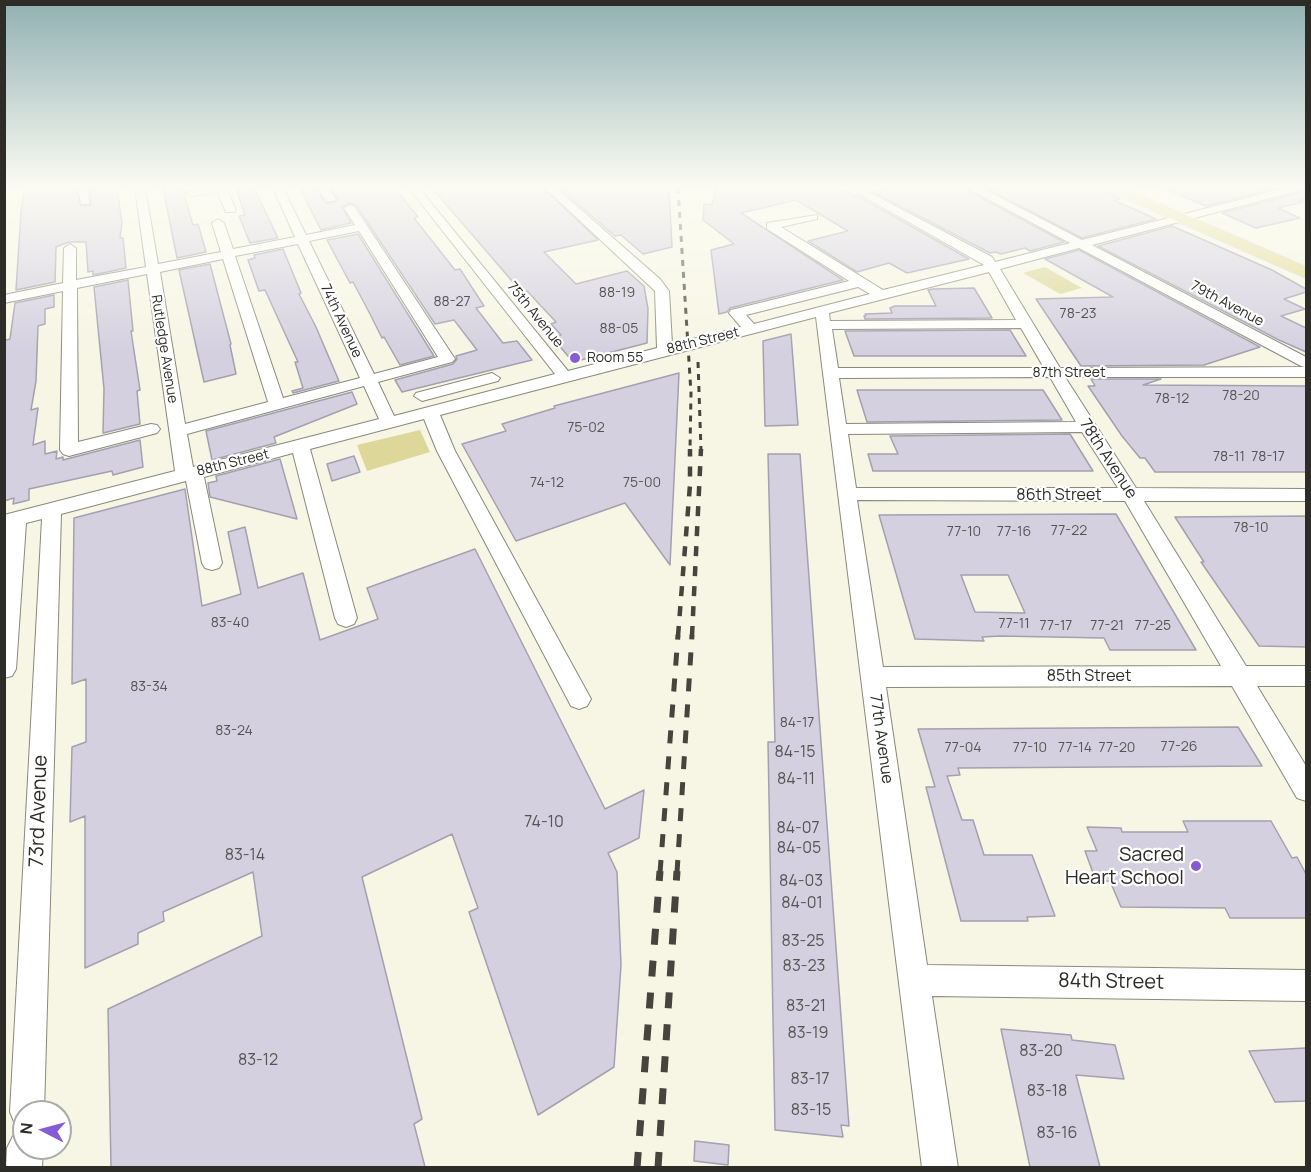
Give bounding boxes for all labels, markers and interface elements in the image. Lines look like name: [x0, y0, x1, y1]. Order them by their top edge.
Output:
street label: 79th Avenue: [1188, 278, 1266, 330]
street label: 75th Avenue: [503, 279, 567, 351]
street label: 74th Avenue: [317, 281, 365, 361]
house number: 88-19: [599, 285, 635, 301]
street label: Rutledge Avenue: [147, 294, 181, 404]
house number: 88-27: [433, 294, 471, 310]
house number: 78-23: [1060, 306, 1096, 322]
house number: 88-05: [600, 321, 638, 337]
street label: 88th Street: [665, 324, 741, 358]
place label: Room 55: [587, 350, 643, 366]
marker: Room 55: [568, 351, 582, 365]
street label: 87th Street: [1033, 365, 1105, 381]
house number: 78-20: [1222, 388, 1260, 404]
house number: 78-12: [1155, 391, 1189, 407]
street label: 78th Avenue: [1075, 416, 1141, 502]
house number: 75-02: [567, 420, 605, 436]
street label: 88th Street: [195, 446, 271, 480]
house number: 78-11: [1213, 449, 1245, 465]
house number: 78-17: [1251, 449, 1285, 465]
house number: 74-12: [530, 475, 564, 491]
house number: 75-00: [623, 475, 661, 491]
street label: 86th Street: [1016, 486, 1102, 506]
house number: 78-10: [1233, 520, 1269, 536]
house number: 77-22: [1051, 523, 1087, 539]
house number: 77-10: [947, 524, 981, 540]
house number: 77-16: [997, 524, 1031, 540]
house number: 83-40: [211, 615, 249, 631]
house number: 77-11: [998, 616, 1030, 632]
house number: 77-17: [1040, 618, 1072, 634]
house number: 77-21: [1090, 618, 1124, 634]
house number: 77-25: [1135, 618, 1171, 634]
street label: 85th Street: [1047, 667, 1131, 687]
house number: 83-34: [130, 679, 168, 695]
street label: 77th Avenue: [865, 693, 897, 785]
house number: 84-17: [780, 715, 814, 731]
house number: 83-24: [215, 723, 253, 739]
house number: 77-26: [1161, 739, 1197, 755]
house number: 77-04: [944, 740, 982, 756]
house number: 77-10: [1013, 740, 1047, 756]
house number: 77-14: [1058, 740, 1092, 756]
house number: 77-20: [1099, 740, 1135, 756]
house number: 84-15: [775, 743, 815, 763]
street label: 73rd Avenue: [25, 754, 53, 868]
house number: 84-11: [777, 770, 815, 790]
house number: 74-10: [524, 813, 564, 833]
house number: 84-07: [776, 819, 820, 839]
house number: 84-05: [777, 839, 821, 859]
place label: Sacred Heart School: [1065, 843, 1184, 890]
house number: 83-14: [225, 846, 265, 866]
marker: Sacred Heart School: [1189, 859, 1203, 873]
house number: 84-03: [779, 872, 823, 892]
house number: 84-01: [781, 894, 823, 914]
house number: 83-25: [781, 932, 825, 952]
house number: 83-23: [783, 957, 825, 977]
street label: 84th Street: [1058, 969, 1164, 995]
house number: 83-21: [786, 997, 826, 1017]
house number: 83-19: [787, 1024, 829, 1044]
house number: 83-20: [1019, 1042, 1063, 1062]
house number: 83-12: [238, 1051, 278, 1071]
house number: 83-17: [790, 1070, 830, 1090]
house number: 83-18: [1027, 1082, 1067, 1102]
north arrow: [12, 1100, 72, 1160]
house number: 83-15: [791, 1101, 831, 1121]
text: N: [15, 1121, 38, 1135]
house number: 83-16: [1036, 1124, 1078, 1144]

